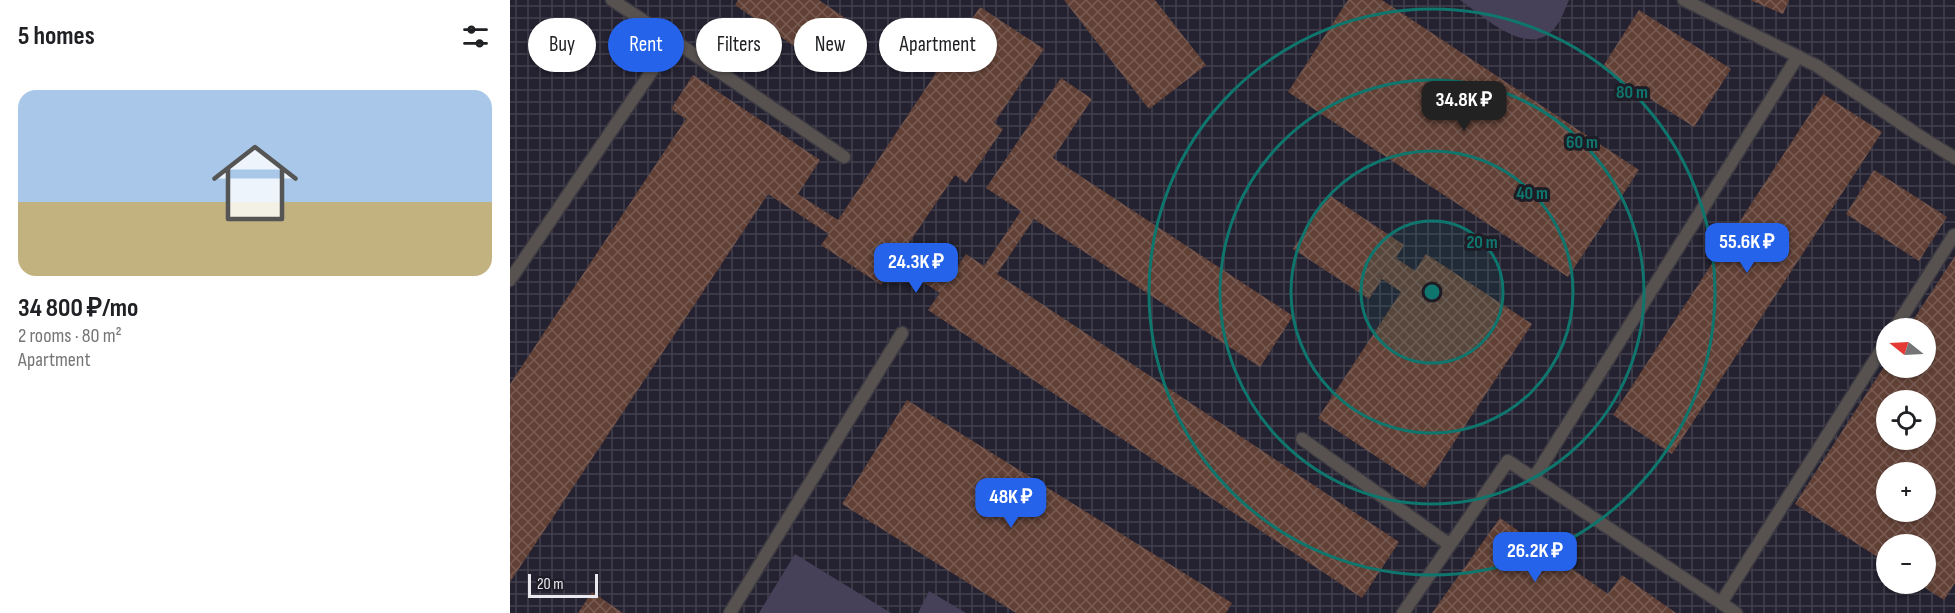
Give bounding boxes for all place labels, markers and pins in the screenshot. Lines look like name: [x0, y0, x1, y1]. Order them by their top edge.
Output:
pin: 34.8K ₽: [1409, 81, 1519, 132]
pin: 55.6K ₽: [1692, 223, 1802, 274]
pin: 24.3K ₽: [861, 243, 971, 294]
centre of rings: [1422, 282, 1442, 302]
pin: 48K ₽: [969, 478, 1053, 529]
pin: 26.2K ₽: [1480, 532, 1590, 583]

